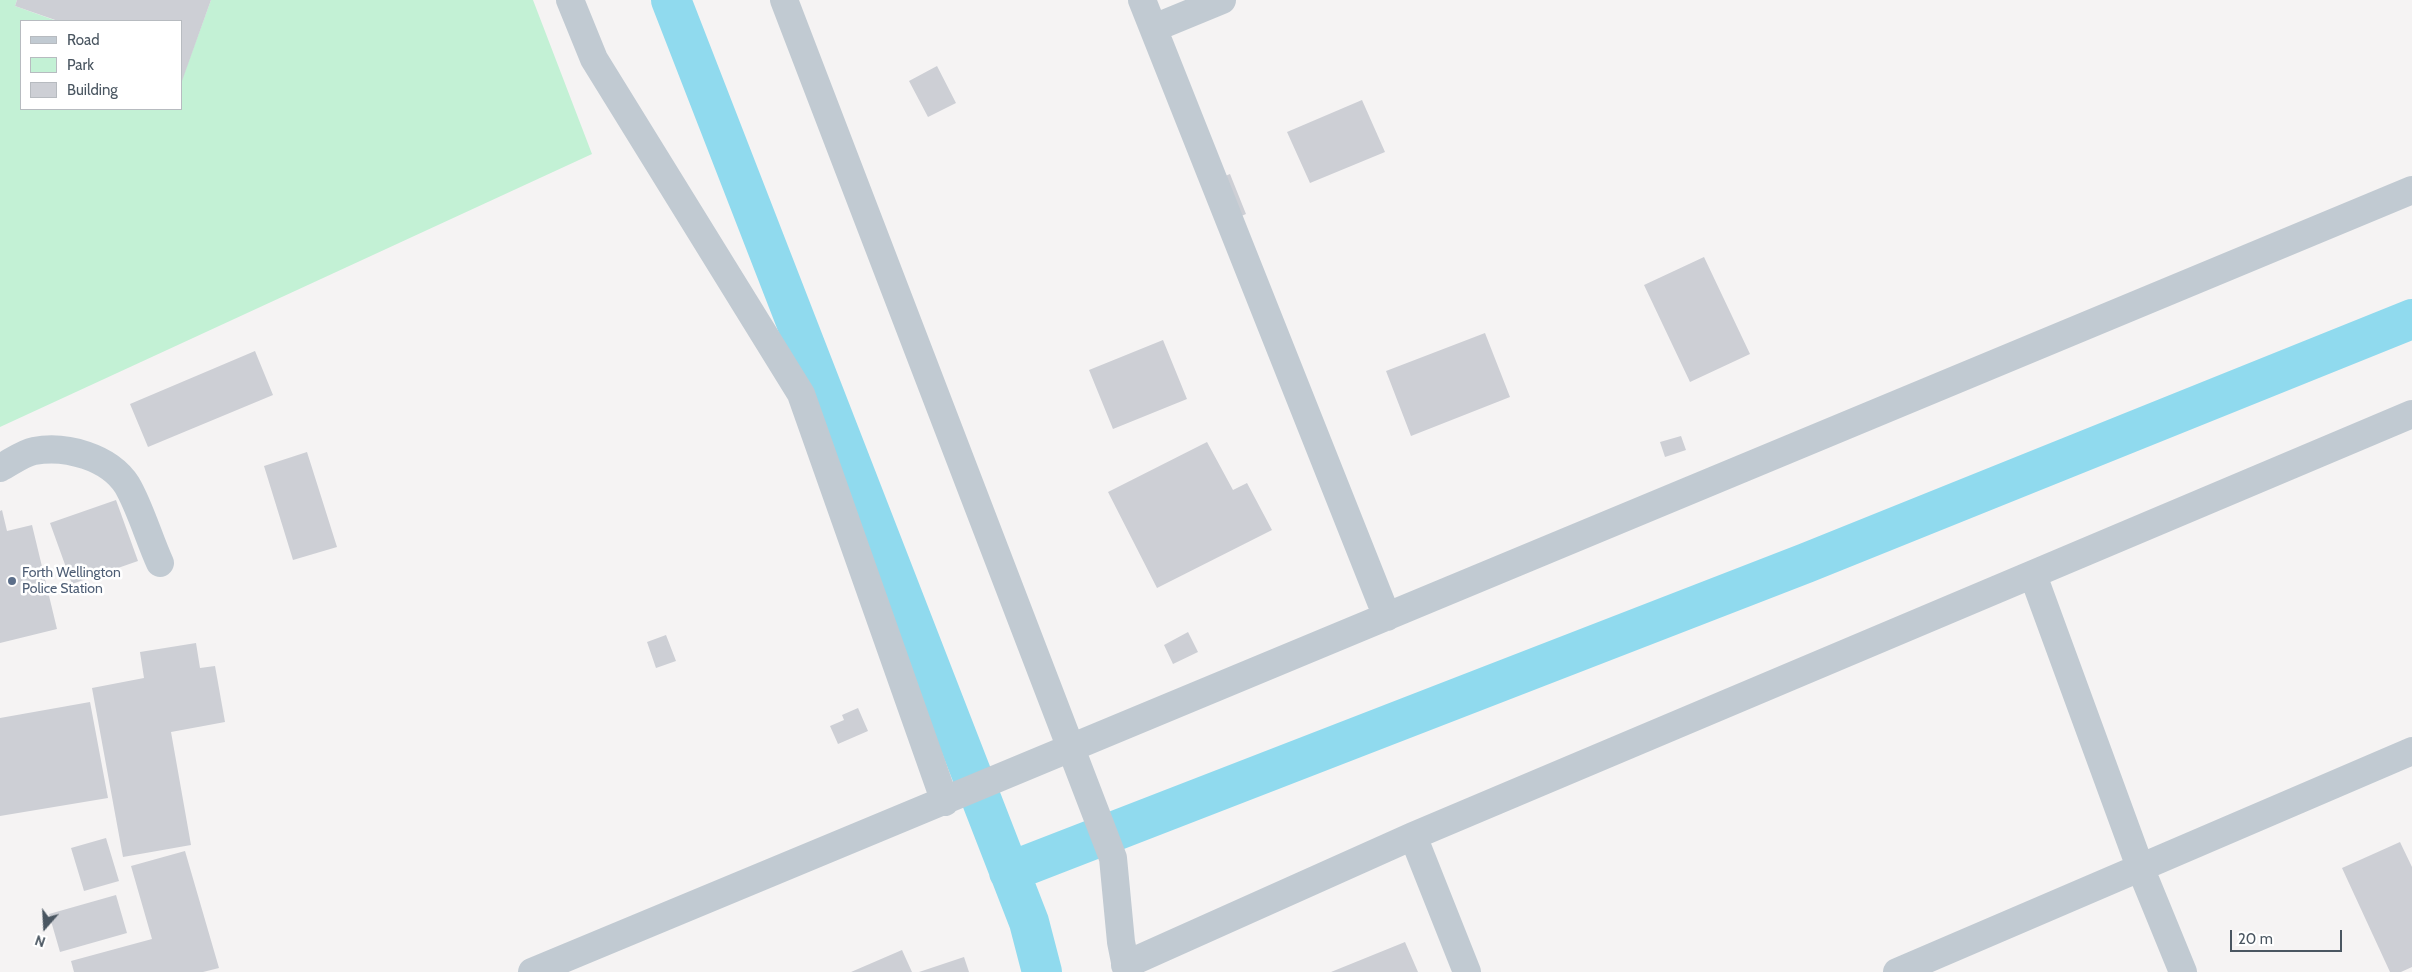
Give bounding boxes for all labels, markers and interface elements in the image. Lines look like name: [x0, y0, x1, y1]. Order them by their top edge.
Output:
legend: [20, 20, 182, 110]
text: Road: [67, 31, 100, 49]
text: Park: [67, 56, 94, 74]
text: Building: [67, 81, 118, 99]
place label: Forth Wellington Police Station: [22, 565, 121, 598]
marker: Forth Wellington Police Station: [6, 575, 18, 587]
north arrow: [20, 902, 70, 952]
scale bar: [2232, 920, 2344, 952]
text: 20 m: [2238, 930, 2273, 948]
text: N: [33, 931, 48, 951]

